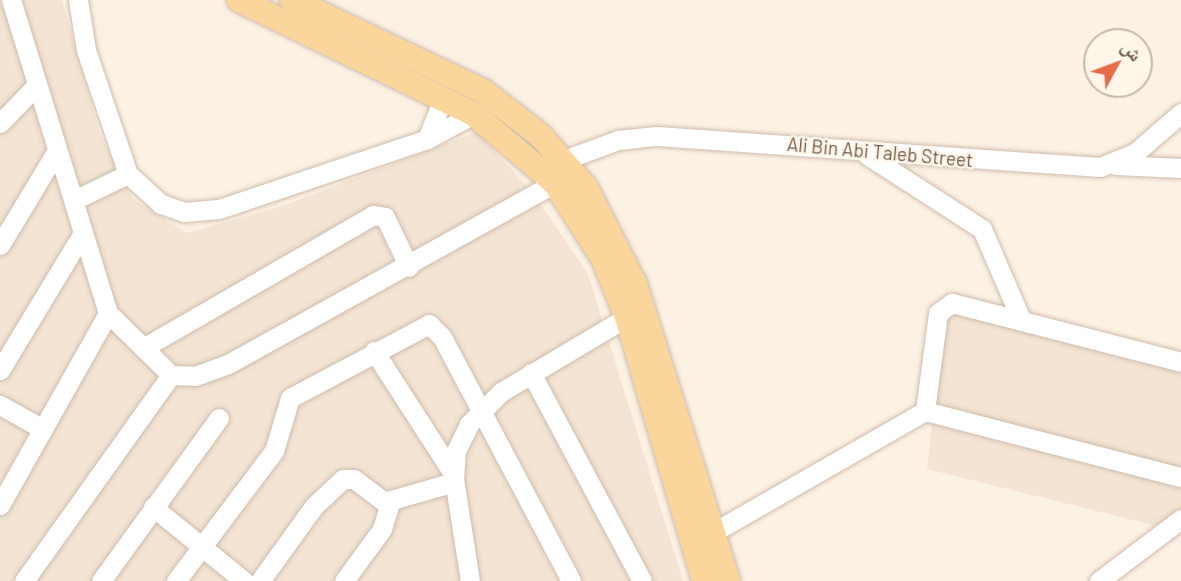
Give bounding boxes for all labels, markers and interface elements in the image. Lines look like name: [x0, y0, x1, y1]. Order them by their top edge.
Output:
north arrow: [1083, 28, 1153, 98]
text: ش: [1117, 35, 1148, 65]
street label: Ali Bin Abi Taleb Street: [786, 133, 974, 171]

